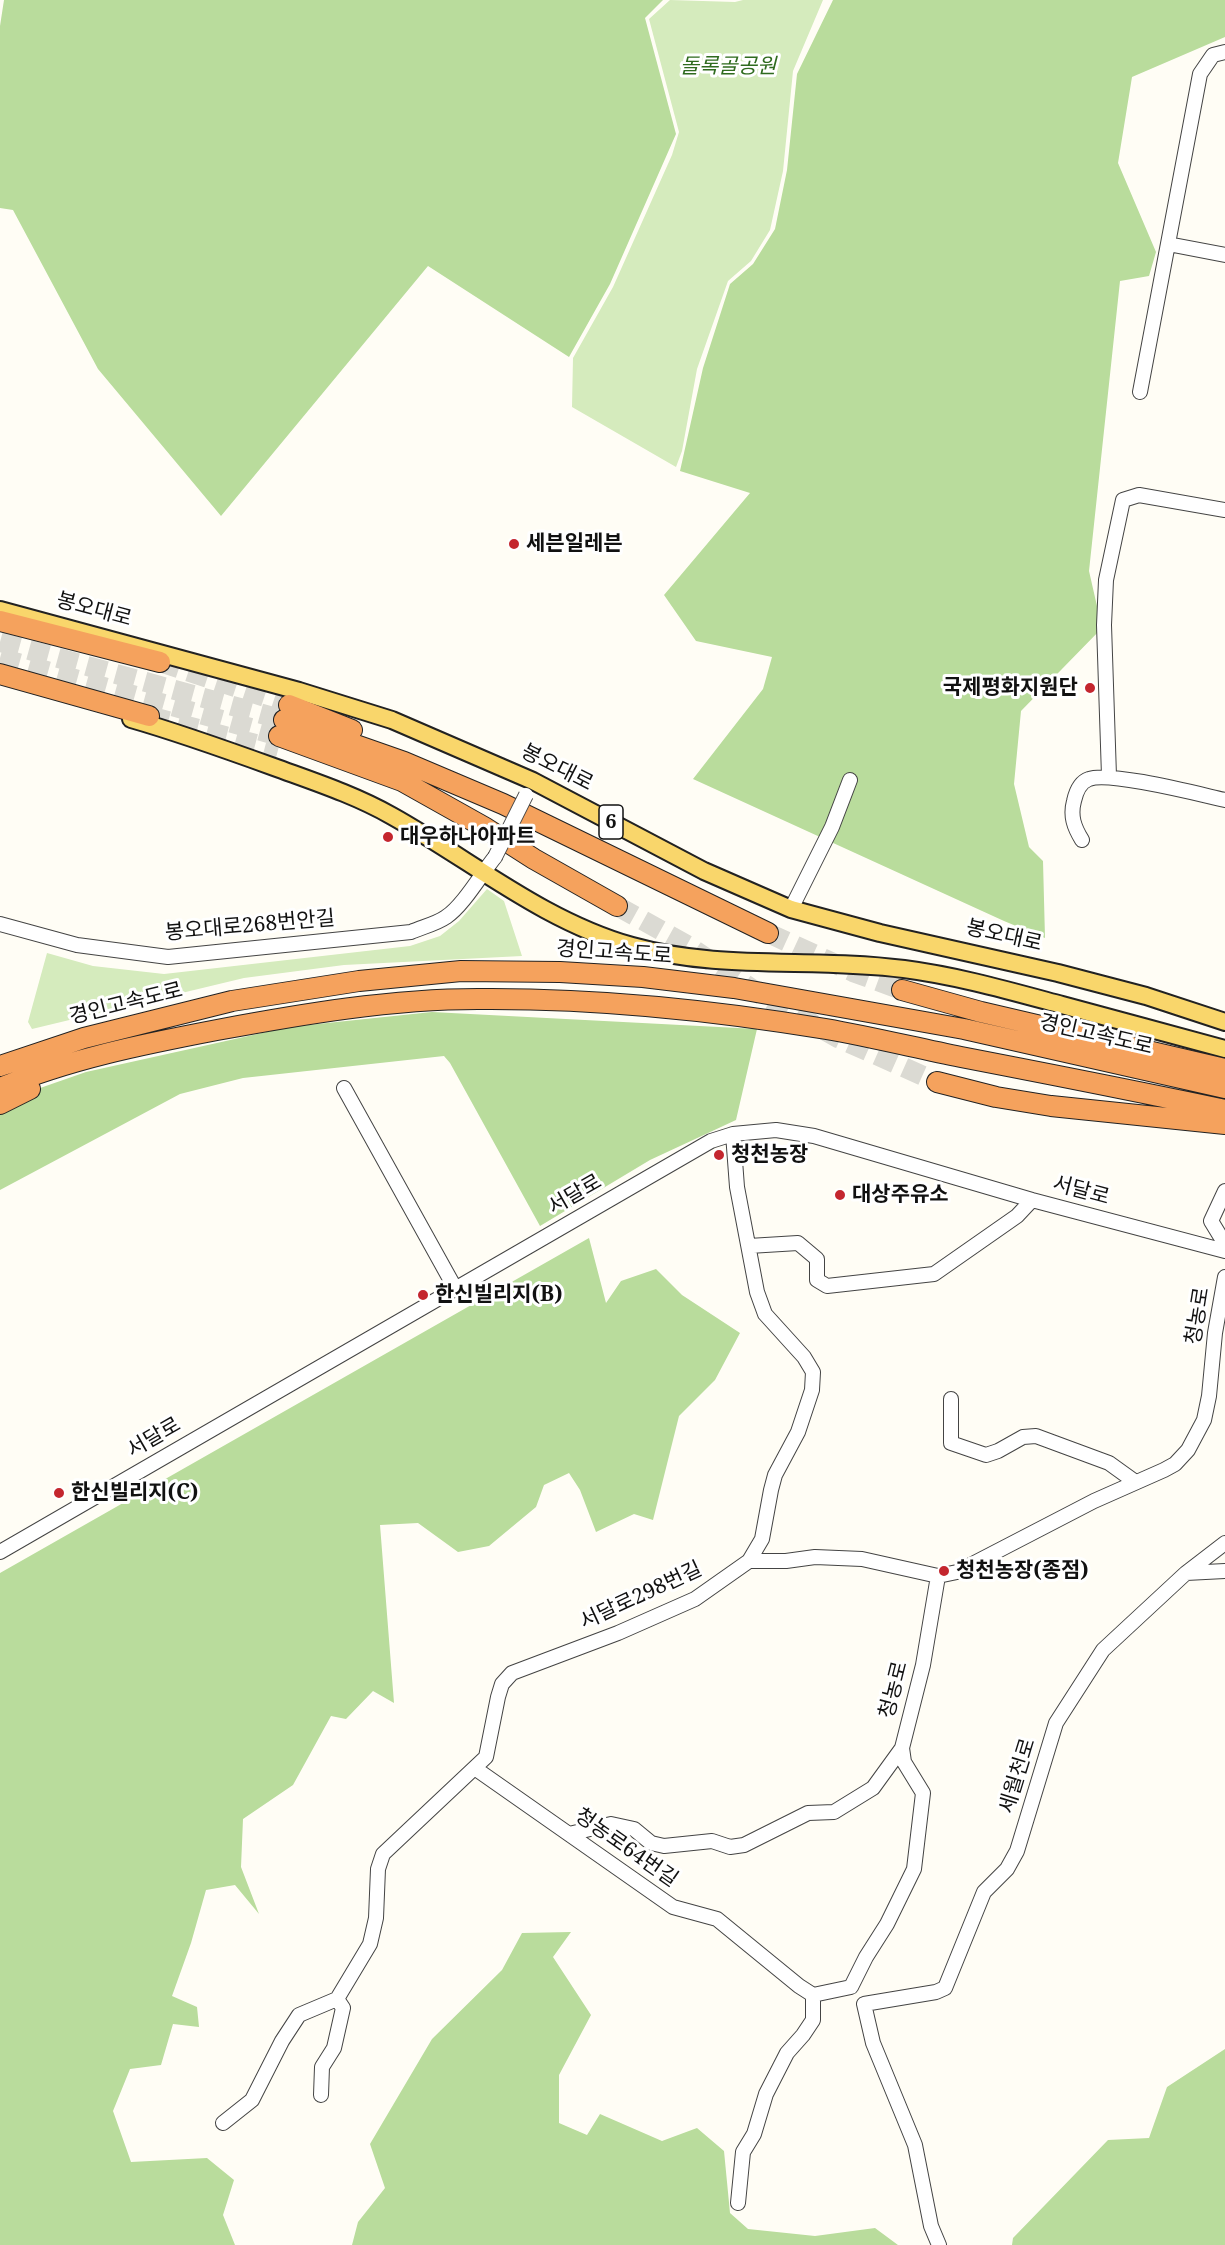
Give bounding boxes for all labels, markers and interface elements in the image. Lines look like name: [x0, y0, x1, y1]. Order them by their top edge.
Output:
park label: 돌록골공원: [680, 54, 776, 80]
place label: 세븐일레븐: [526, 531, 623, 557]
marker: 세븐일레븐: [507, 537, 521, 551]
street label: 봉오대로: [53, 588, 135, 632]
place label: 국제평화지원단: [943, 675, 1078, 701]
marker: 국제평화지원단: [1083, 681, 1097, 695]
street label: 봉오대로: [517, 739, 597, 797]
road number: 6: [599, 805, 623, 839]
place label: 대우하나아파트: [400, 824, 535, 850]
marker: 대우하나아파트: [381, 830, 395, 844]
street label: 봉오대로268번안길: [164, 906, 336, 946]
street label: 봉오대로: [964, 915, 1044, 957]
street label: 경인고속도로: [555, 936, 673, 970]
street label: 경인고속도로: [67, 978, 185, 1030]
street label: 경인고속도로: [1037, 1010, 1155, 1060]
place label: 청천농장: [731, 1142, 808, 1168]
marker: 청천농장: [712, 1148, 726, 1162]
street label: 서달로: [544, 1170, 606, 1220]
street label: 서달로: [1050, 1171, 1112, 1211]
place label: 대상주유소: [852, 1182, 949, 1208]
marker: 대상주유소: [833, 1188, 847, 1202]
place label: 한신빌리지(B): [435, 1282, 563, 1308]
street label: 청농로: [1181, 1285, 1215, 1347]
marker: 한신빌리지(B): [416, 1288, 430, 1302]
street label: 서달로: [123, 1413, 185, 1463]
place label: 한신빌리지(C): [71, 1480, 198, 1506]
marker: 한신빌리지(C): [52, 1486, 66, 1500]
street label: 서달로298번길: [576, 1557, 706, 1635]
place label: 청천농장(종점): [956, 1558, 1089, 1584]
marker: 청천농장(종점): [937, 1564, 951, 1578]
street label: 청농로: [875, 1659, 913, 1721]
street label: 세월천로: [995, 1735, 1041, 1817]
street label: 청농로64번길: [570, 1803, 682, 1893]

